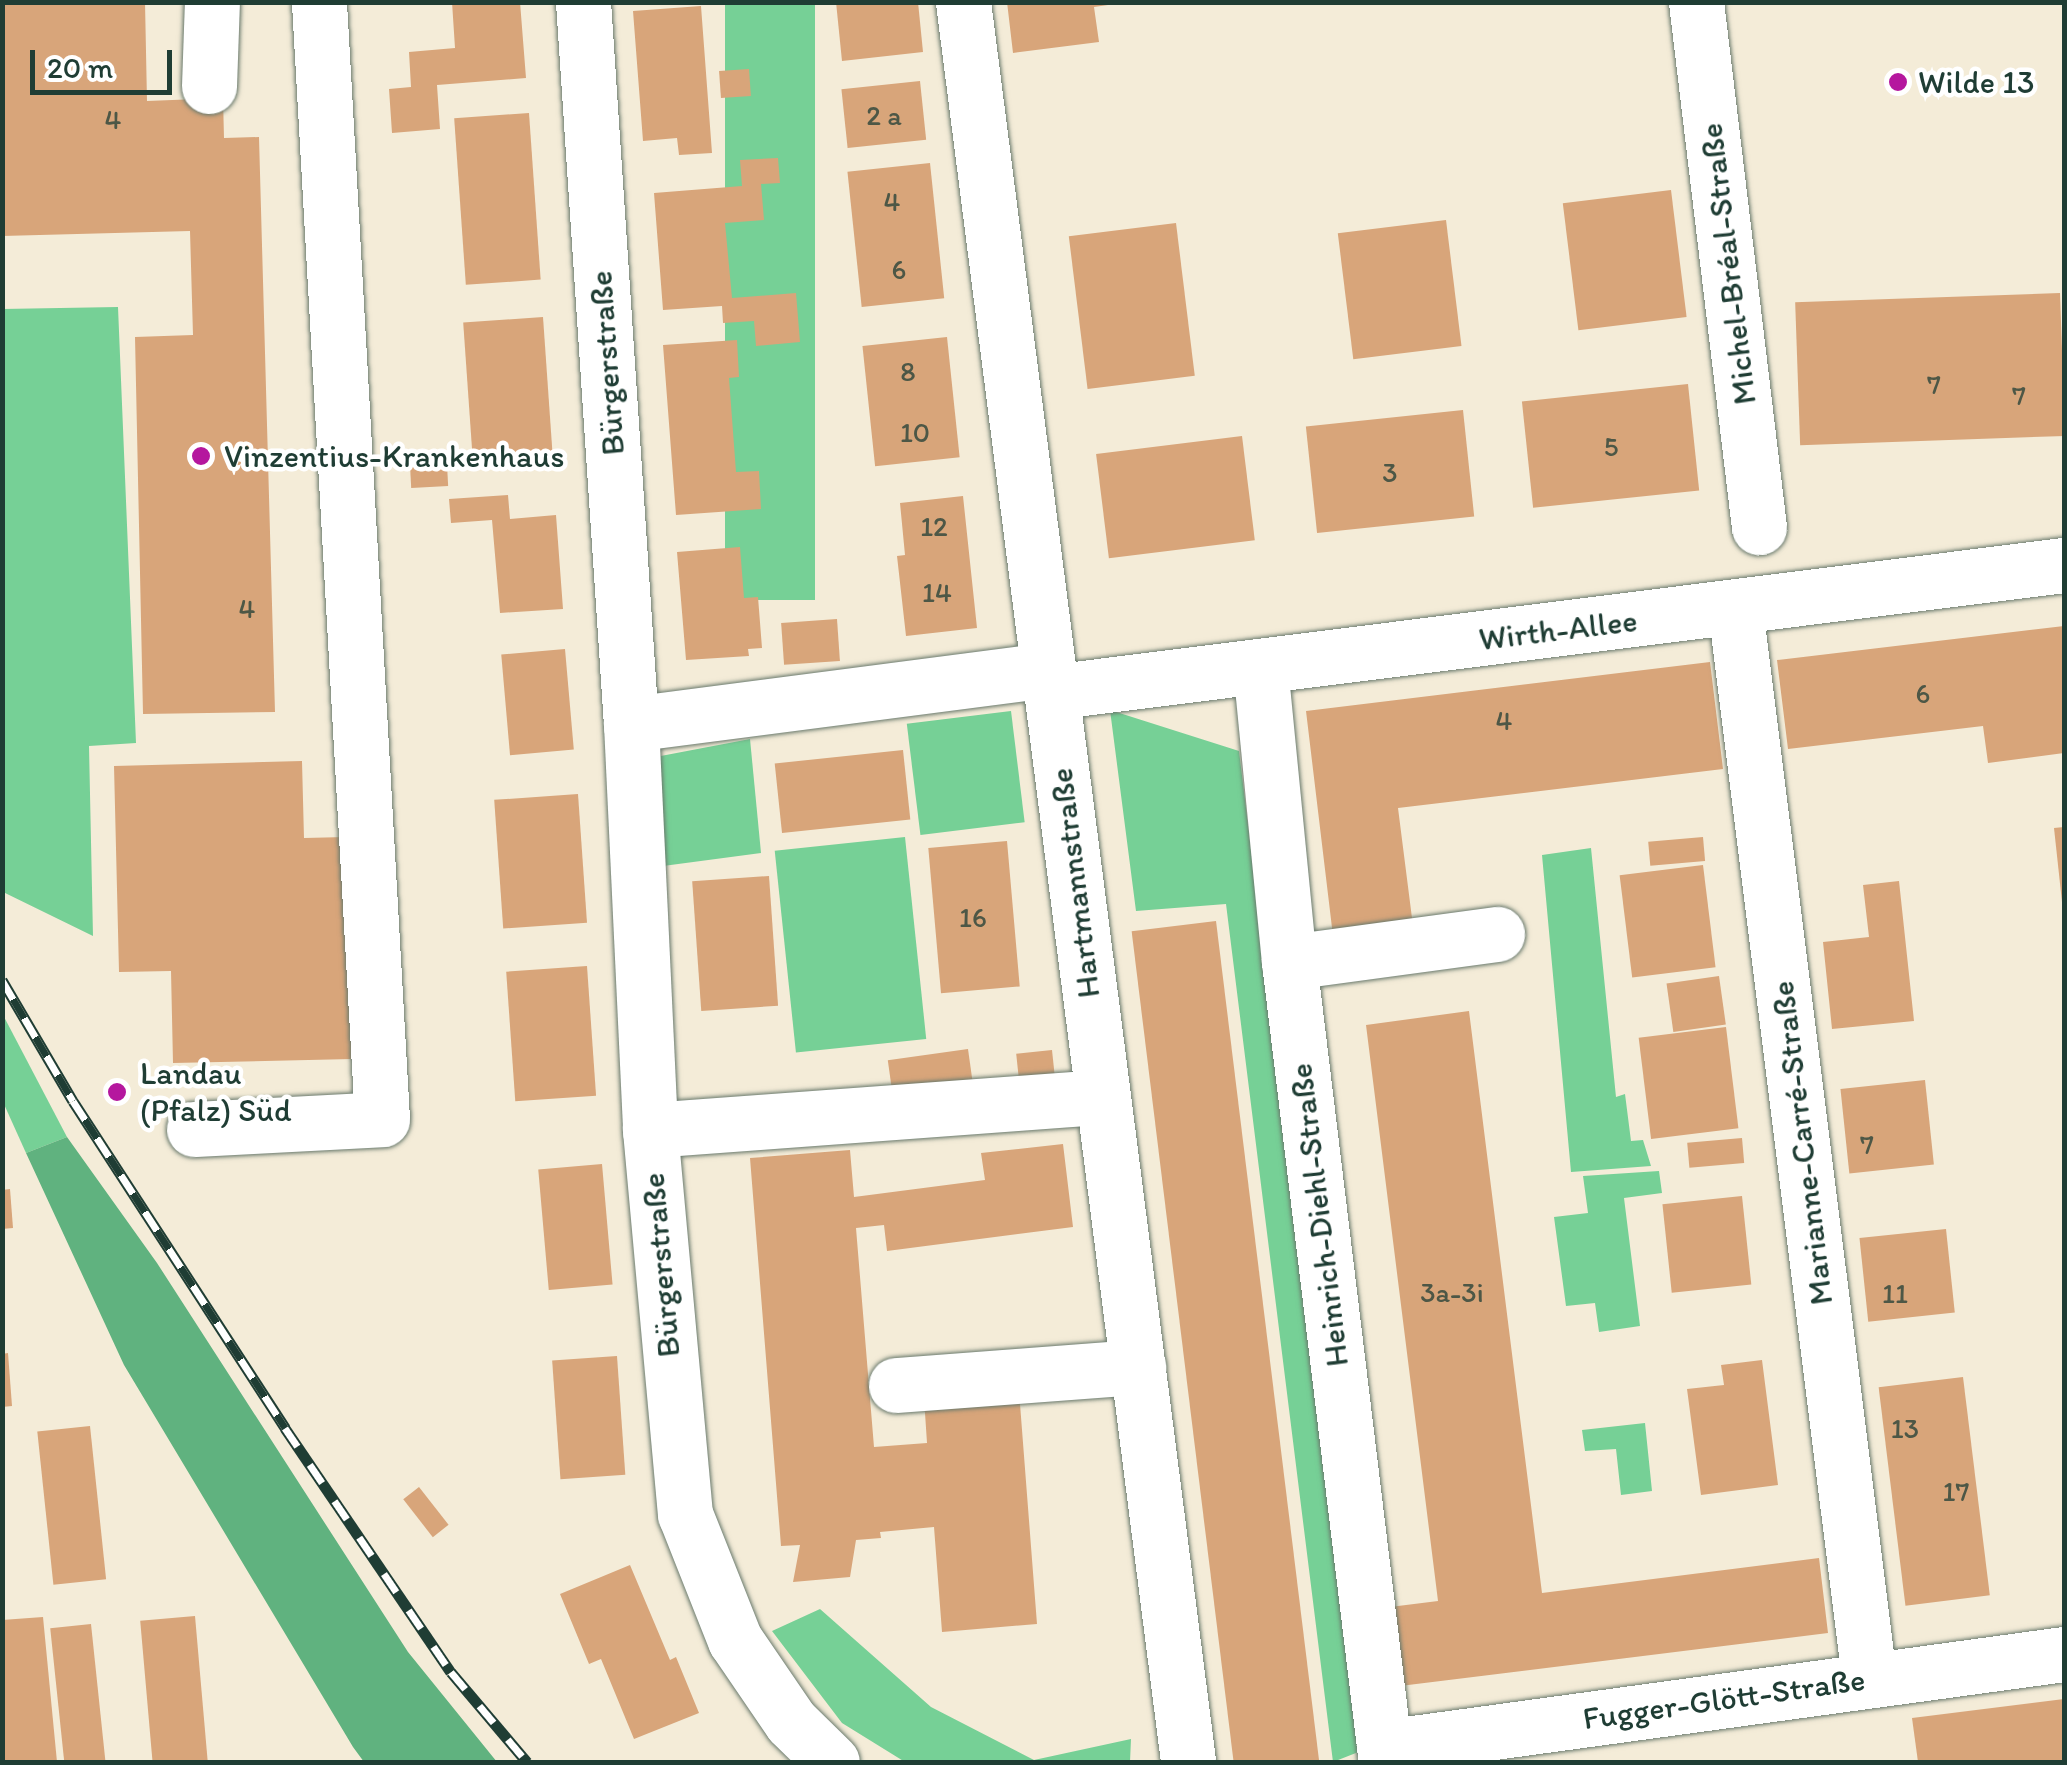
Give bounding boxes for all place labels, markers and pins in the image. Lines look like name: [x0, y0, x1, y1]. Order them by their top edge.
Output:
place label: Wilde 13: [1918, 63, 2034, 101]
marker: Wilde 13: [1887, 71, 1909, 93]
place label: Vinzentius-Krankenhaus: [224, 437, 564, 475]
marker: Vinzentius-Krankenhaus: [188, 443, 214, 469]
place label: Landau (Pfalz) Süd: [140, 1055, 292, 1130]
marker: Landau (Pfalz) Süd: [104, 1079, 130, 1105]

